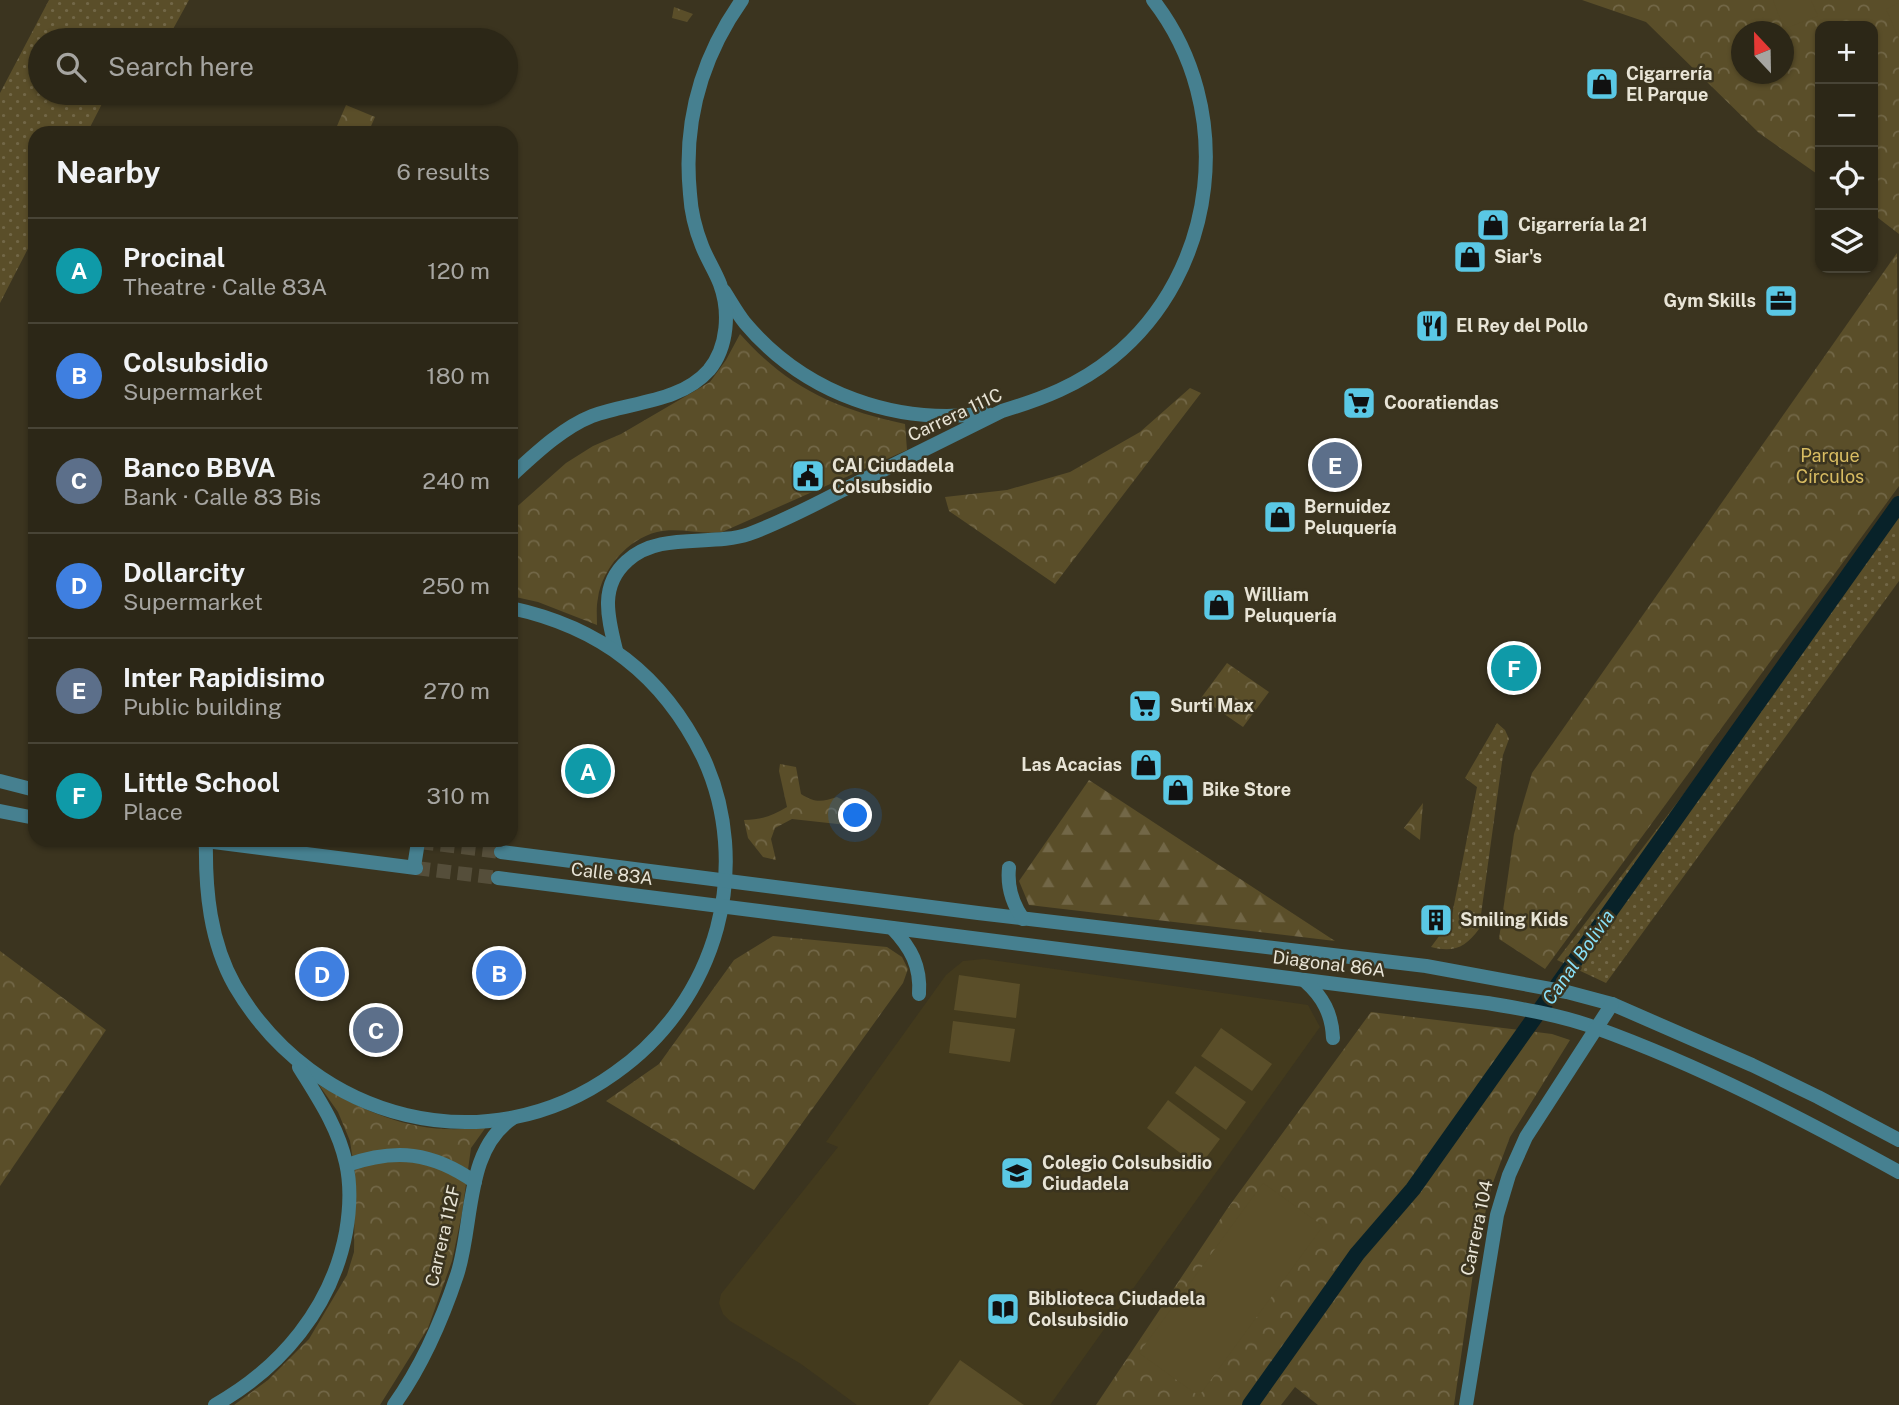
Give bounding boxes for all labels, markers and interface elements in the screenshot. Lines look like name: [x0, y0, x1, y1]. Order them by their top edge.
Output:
north arrow: [1731, 21, 1794, 84]
map controls: [1815, 21, 1878, 273]
button: +: [1815, 21, 1878, 84]
search box: [28, 28, 518, 105]
icon: search: [52, 48, 90, 86]
text: Search here: [108, 51, 254, 82]
place label: Cigarrería El Parque: [1626, 63, 1712, 105]
shop icon: Cigarrería El Parque: [1583, 65, 1621, 103]
button: −: [1815, 84, 1878, 147]
button: locate: [1815, 147, 1878, 210]
text: Nearby: [56, 154, 160, 190]
text: 6 results: [397, 158, 490, 185]
shop icon: Cigarrería la 21: [1474, 206, 1512, 244]
button: layers: [1815, 210, 1878, 273]
place label: Cigarrería la 21: [1518, 214, 1648, 235]
shop icon: Siar's: [1451, 238, 1489, 276]
text: Procinal: [123, 242, 225, 273]
place label: Siar's: [1494, 246, 1542, 267]
text: A: [71, 257, 87, 284]
text: 120 m: [427, 257, 490, 284]
text: Theatre · Calle 83A: [123, 273, 327, 300]
office icon: Gym Skills: [1762, 282, 1800, 320]
place label: Gym Skills: [1663, 290, 1756, 311]
restaurant icon: El Rey del Pollo: [1413, 307, 1451, 345]
place label: El Rey del Pollo: [1456, 315, 1588, 336]
text: Colsubsidio: [123, 347, 268, 378]
text: B: [71, 362, 87, 389]
text: 180 m: [426, 362, 490, 389]
text: Supermarket: [123, 378, 263, 405]
street label: Carrera 111C: [904, 384, 1005, 446]
supermarket icon: Cooratiendas: [1340, 384, 1378, 422]
place label: Cooratiendas: [1384, 392, 1499, 413]
pin: E: [1312, 439, 1358, 491]
park label: Parque Círculos: [1796, 445, 1864, 487]
text: Banco BBVA: [123, 452, 276, 483]
place label: CAI Ciudadela Colsubsidio: [832, 455, 954, 497]
public building icon: CAI Ciudadela Colsubsidio: [789, 457, 827, 495]
text: C: [71, 467, 87, 494]
text: 240 m: [422, 467, 490, 494]
text: Bank · Calle 83 Bis: [123, 483, 321, 510]
place label: Bernuidez Peluquería: [1304, 496, 1397, 538]
shop icon: Bernuidez Peluquería: [1261, 498, 1299, 536]
text: Dollarcity: [123, 557, 245, 588]
text: D: [71, 572, 87, 599]
text: 250 m: [422, 572, 490, 599]
place label: William Peluquería: [1244, 584, 1337, 626]
shop icon: William Peluquería: [1200, 586, 1238, 624]
text: Supermarket: [123, 588, 263, 615]
pin: F: [1491, 642, 1537, 694]
text: Inter Rapidisimo: [123, 662, 325, 693]
text: E: [72, 677, 86, 704]
text: 270 m: [423, 677, 490, 704]
supermarket icon: Surti Max: [1126, 687, 1164, 725]
text: Public building: [123, 693, 282, 720]
place label: Surti Max: [1170, 695, 1254, 716]
pin: A: [565, 745, 611, 797]
shop icon: Las Acacias: [1127, 746, 1165, 784]
place label: Las Acacias: [1021, 754, 1122, 775]
text: Little School: [123, 767, 280, 798]
shop icon: Bike Store: [1159, 771, 1197, 809]
place label: Bike Store: [1202, 779, 1291, 800]
text: F: [72, 782, 86, 809]
text: 310 m: [427, 782, 490, 809]
text: Place: [123, 798, 183, 825]
your location: [838, 798, 872, 832]
street label: Calle 83A: [570, 858, 655, 889]
building icon: Smiling Kids: [1417, 901, 1455, 939]
water label: Canal Bolivia: [1537, 906, 1619, 1008]
place label: Smiling Kids: [1460, 909, 1568, 930]
street label: Diagonal 86A: [1271, 946, 1387, 981]
pin: B: [476, 947, 522, 999]
pin: D: [299, 948, 345, 1000]
pin: C: [353, 1004, 399, 1056]
place label: Colegio Colsubsidio Ciudadela: [1042, 1152, 1212, 1194]
school or university icon: Colegio Colsubsidio Ciudadela: [998, 1154, 1036, 1192]
street label: Carrera 104: [1456, 1178, 1497, 1278]
street label: Carrera 112F: [421, 1183, 464, 1289]
place label: Biblioteca Ciudadela Colsubsidio: [1028, 1288, 1205, 1330]
library icon: Biblioteca Ciudadela Colsubsidio: [984, 1290, 1022, 1328]

